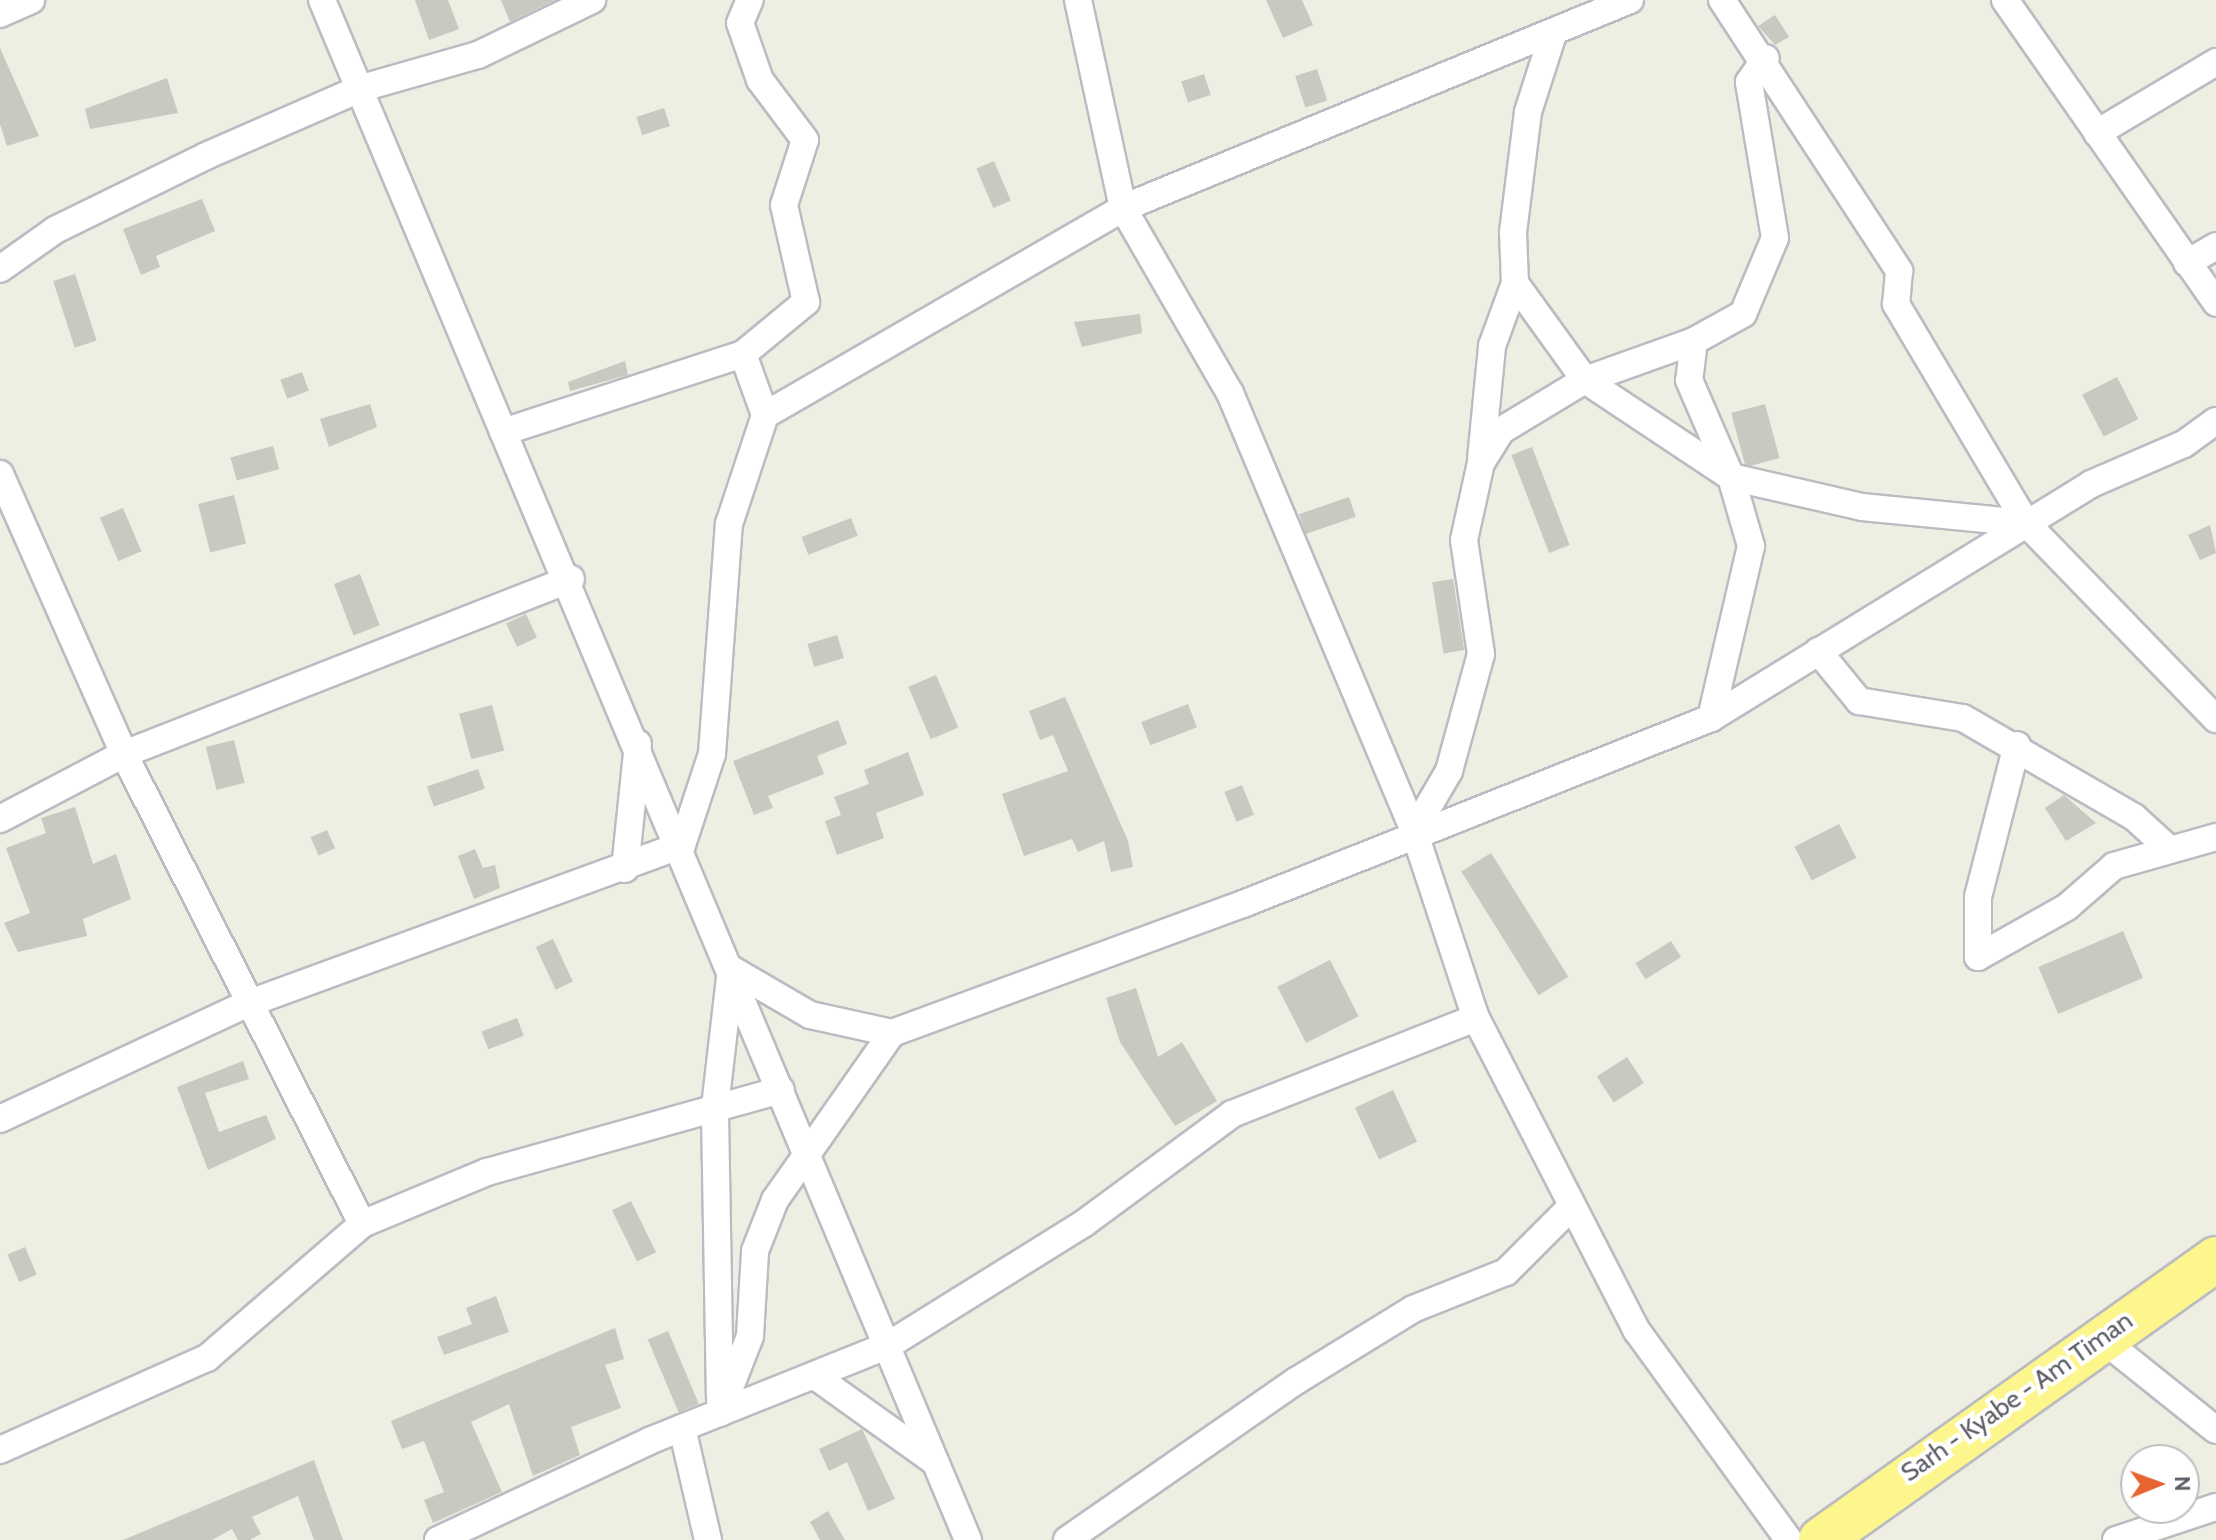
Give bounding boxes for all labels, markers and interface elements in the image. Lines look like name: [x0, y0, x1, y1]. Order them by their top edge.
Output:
street label: Sarh - Kyabe - Am Timan: [1895, 1305, 2139, 1489]
north arrow: [2120, 1444, 2200, 1524]
text: N: [2169, 1476, 2196, 1492]

